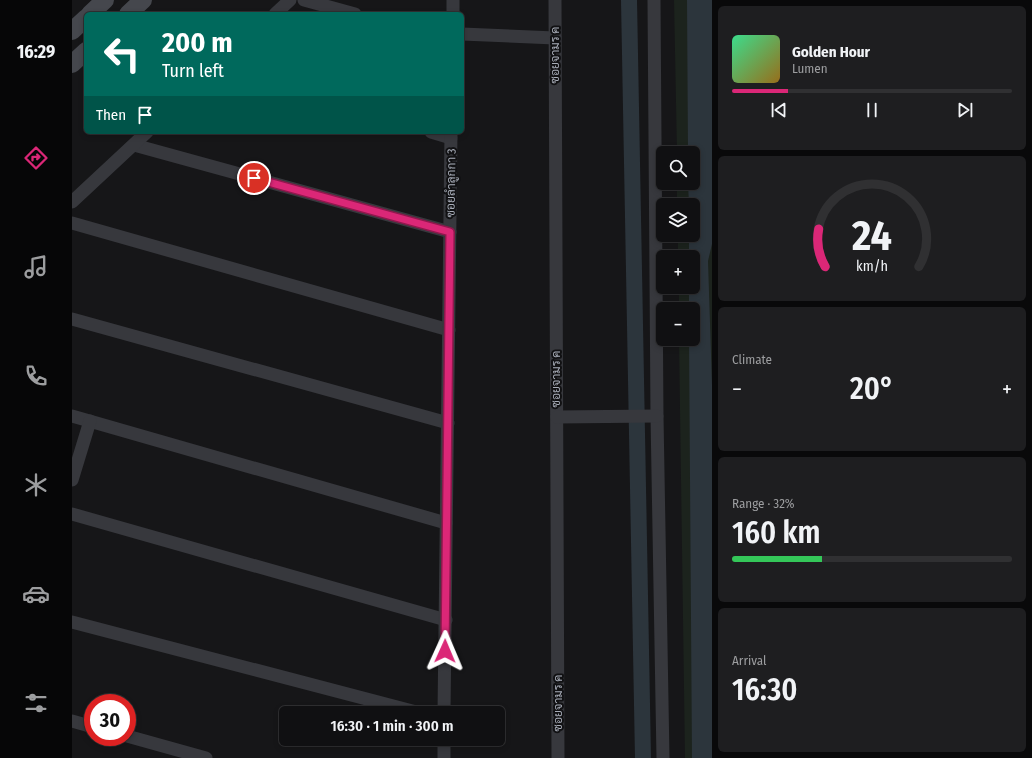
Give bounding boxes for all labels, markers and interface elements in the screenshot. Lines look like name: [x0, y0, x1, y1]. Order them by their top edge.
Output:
text: 200 m: [162, 26, 233, 59]
street label: ซอยจามร ค: [548, 26, 562, 84]
icon: left: [96, 28, 148, 80]
text: 16:29: [17, 41, 55, 63]
text: Golden Hour: [792, 43, 870, 61]
text: Turn left: [162, 60, 224, 82]
text: Lumen: [792, 61, 828, 76]
icon: previous: [768, 99, 790, 121]
icon: pause: [861, 99, 883, 121]
icon: next: [954, 99, 976, 121]
icon: arrive: [134, 104, 156, 126]
text: Then: [96, 106, 126, 124]
icon: directions: [22, 144, 50, 172]
map controls: [656, 146, 700, 346]
button: search: [656, 146, 700, 190]
street label: ซอยลำลูกกา 3: [443, 148, 460, 218]
pin: [237, 161, 271, 195]
icon: arrive: [243, 167, 265, 189]
button: layers: [656, 198, 700, 242]
text: 24: [851, 210, 892, 260]
button: +: [656, 250, 700, 294]
icon: music: [22, 253, 50, 281]
text: km/h: [856, 257, 888, 274]
button: −: [656, 302, 700, 346]
street label: ซอยจามร ค: [549, 350, 563, 408]
text: Climate: [732, 352, 772, 367]
icon: phone: [22, 362, 50, 390]
text: 20°: [850, 371, 894, 407]
text: −: [732, 376, 742, 403]
text: +: [1002, 376, 1012, 403]
icon: climate: [22, 471, 50, 499]
text: Range · 32%: [732, 496, 795, 511]
text: 160 km: [732, 515, 820, 551]
icon: car: [22, 580, 50, 608]
position arrow: [424, 630, 466, 672]
text: Arrival: [732, 653, 766, 668]
text: 16:30: [732, 672, 797, 708]
street label: ซอยจามร ค: [551, 674, 565, 732]
icon: filters: [22, 689, 50, 717]
speed limit sign: 30: [84, 694, 136, 746]
text: 16:30 · 1 min · 300 m: [331, 717, 453, 735]

